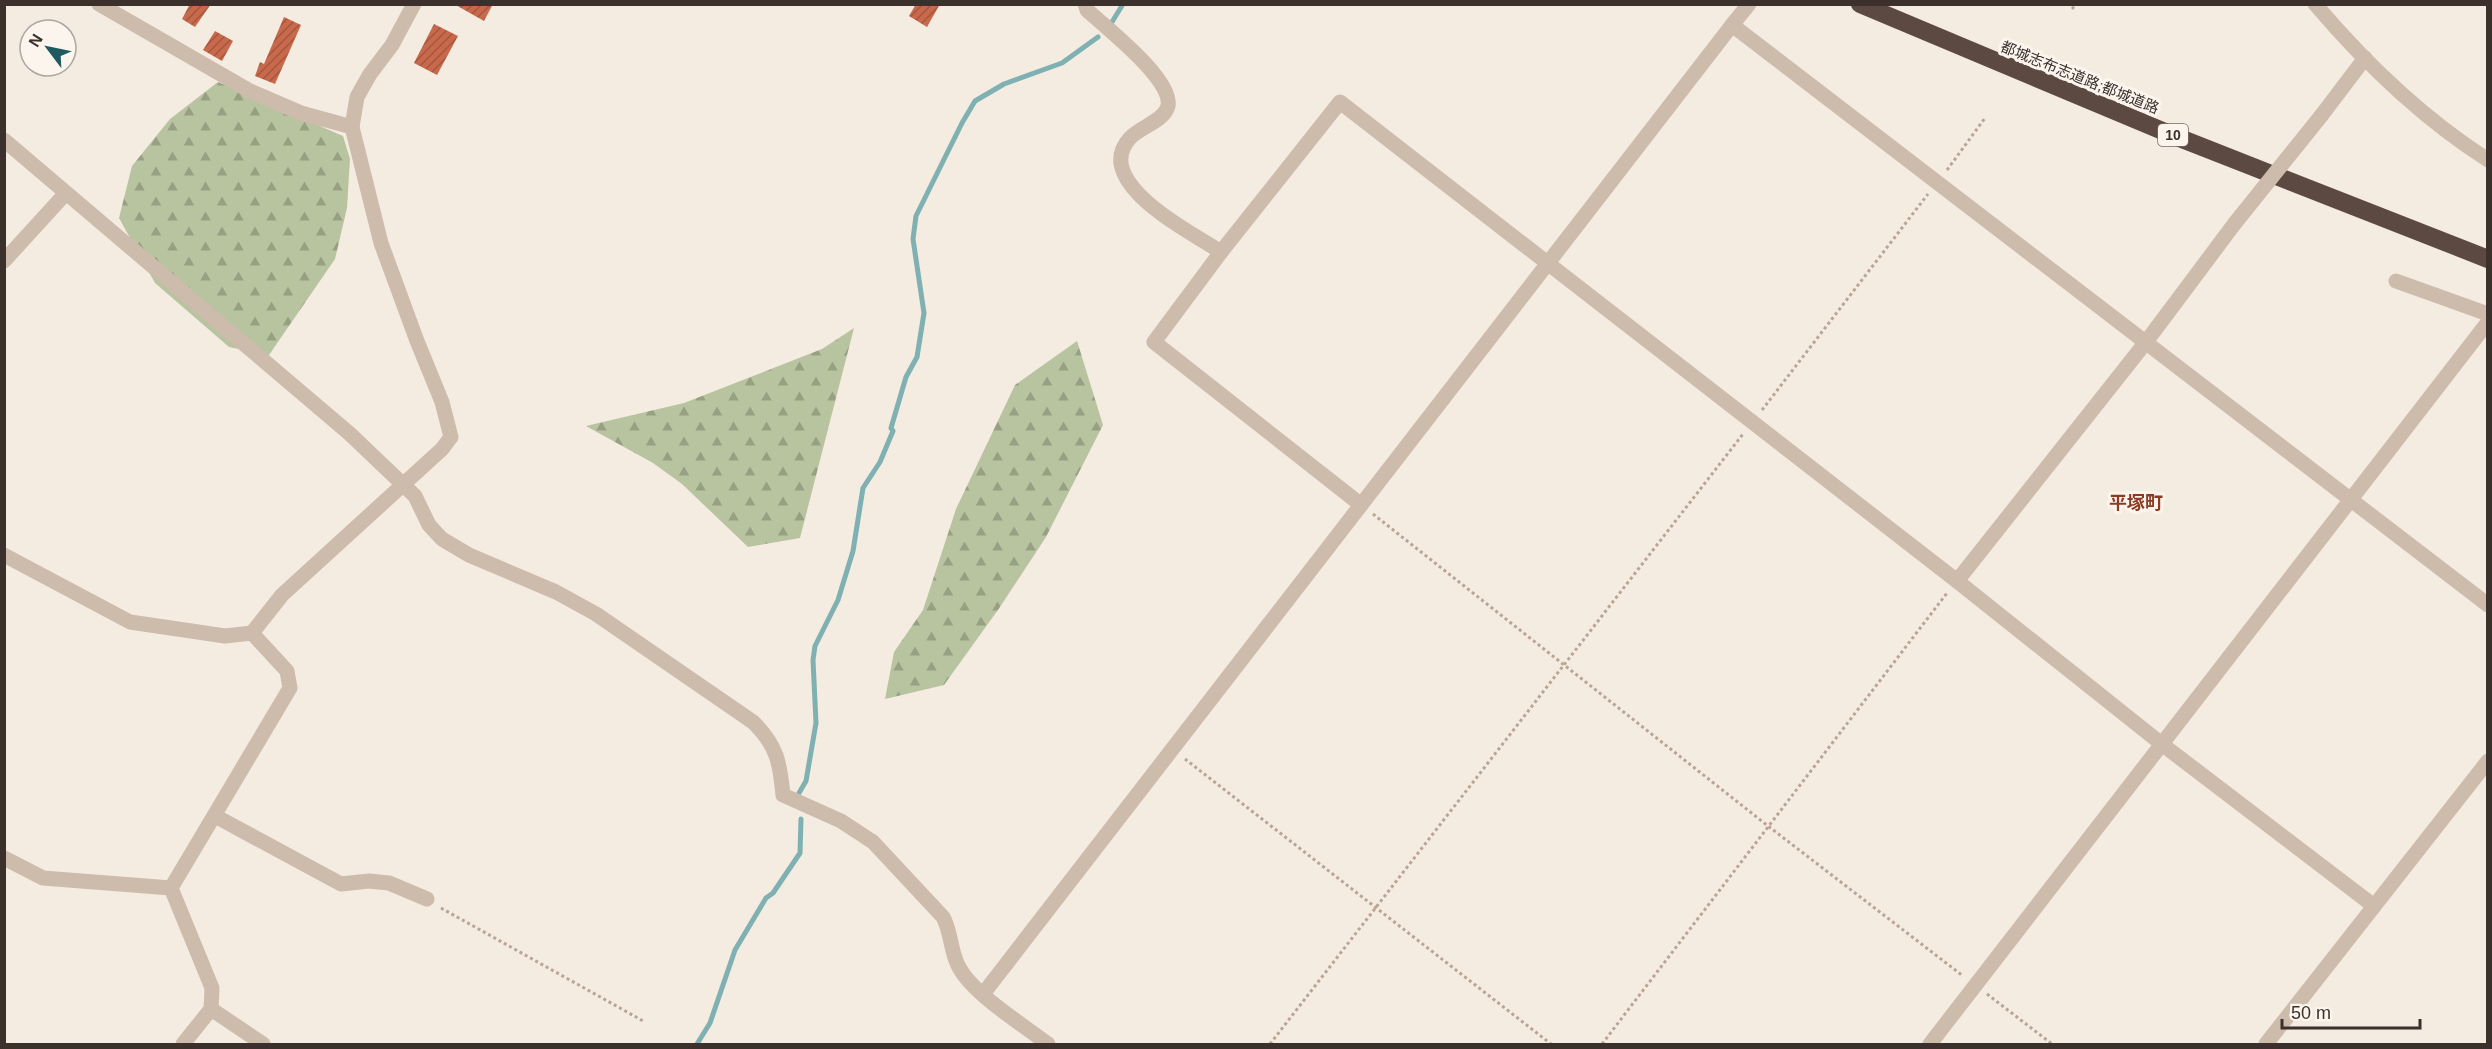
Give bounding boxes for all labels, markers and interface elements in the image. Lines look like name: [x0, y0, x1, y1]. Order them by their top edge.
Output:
north arrow: [18, 18, 78, 78]
text: N: [25, 31, 46, 50]
street label: 都城志布志道路;都城道路: [1998, 37, 2162, 117]
road number: 10: [2158, 124, 2188, 146]
district label: 平塚町: [2109, 493, 2163, 513]
scale bar: [2282, 992, 2420, 1030]
text: 50 m: [2291, 1003, 2331, 1023]

